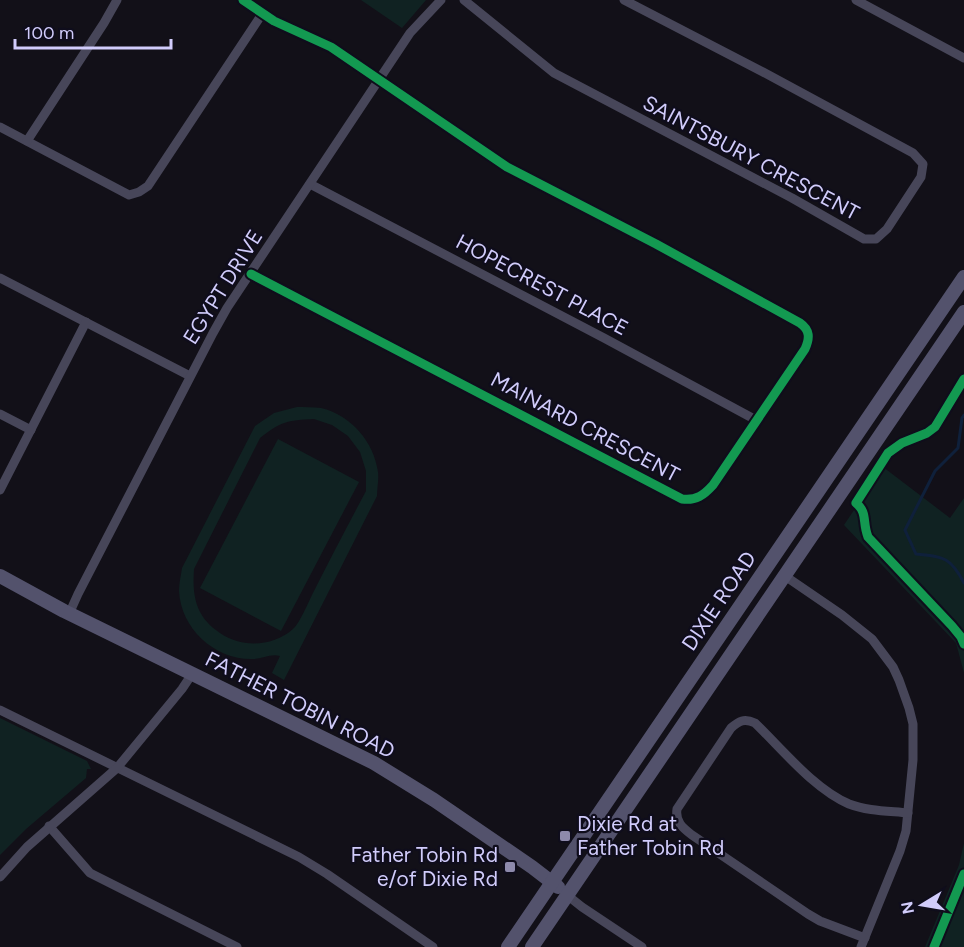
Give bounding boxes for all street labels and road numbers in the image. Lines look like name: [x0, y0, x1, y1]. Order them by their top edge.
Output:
street label: SAINTSBURY CRESCENT: [639, 90, 864, 225]
street label: EGYPT DRIVE: [177, 225, 268, 349]
street label: HOPECREST PLACE: [452, 229, 633, 341]
street label: MAINARD CRESCENT: [487, 366, 684, 487]
street label: DIXIE ROAD: [676, 546, 761, 655]
street label: FATHER TOBIN ROAD: [201, 646, 399, 763]

